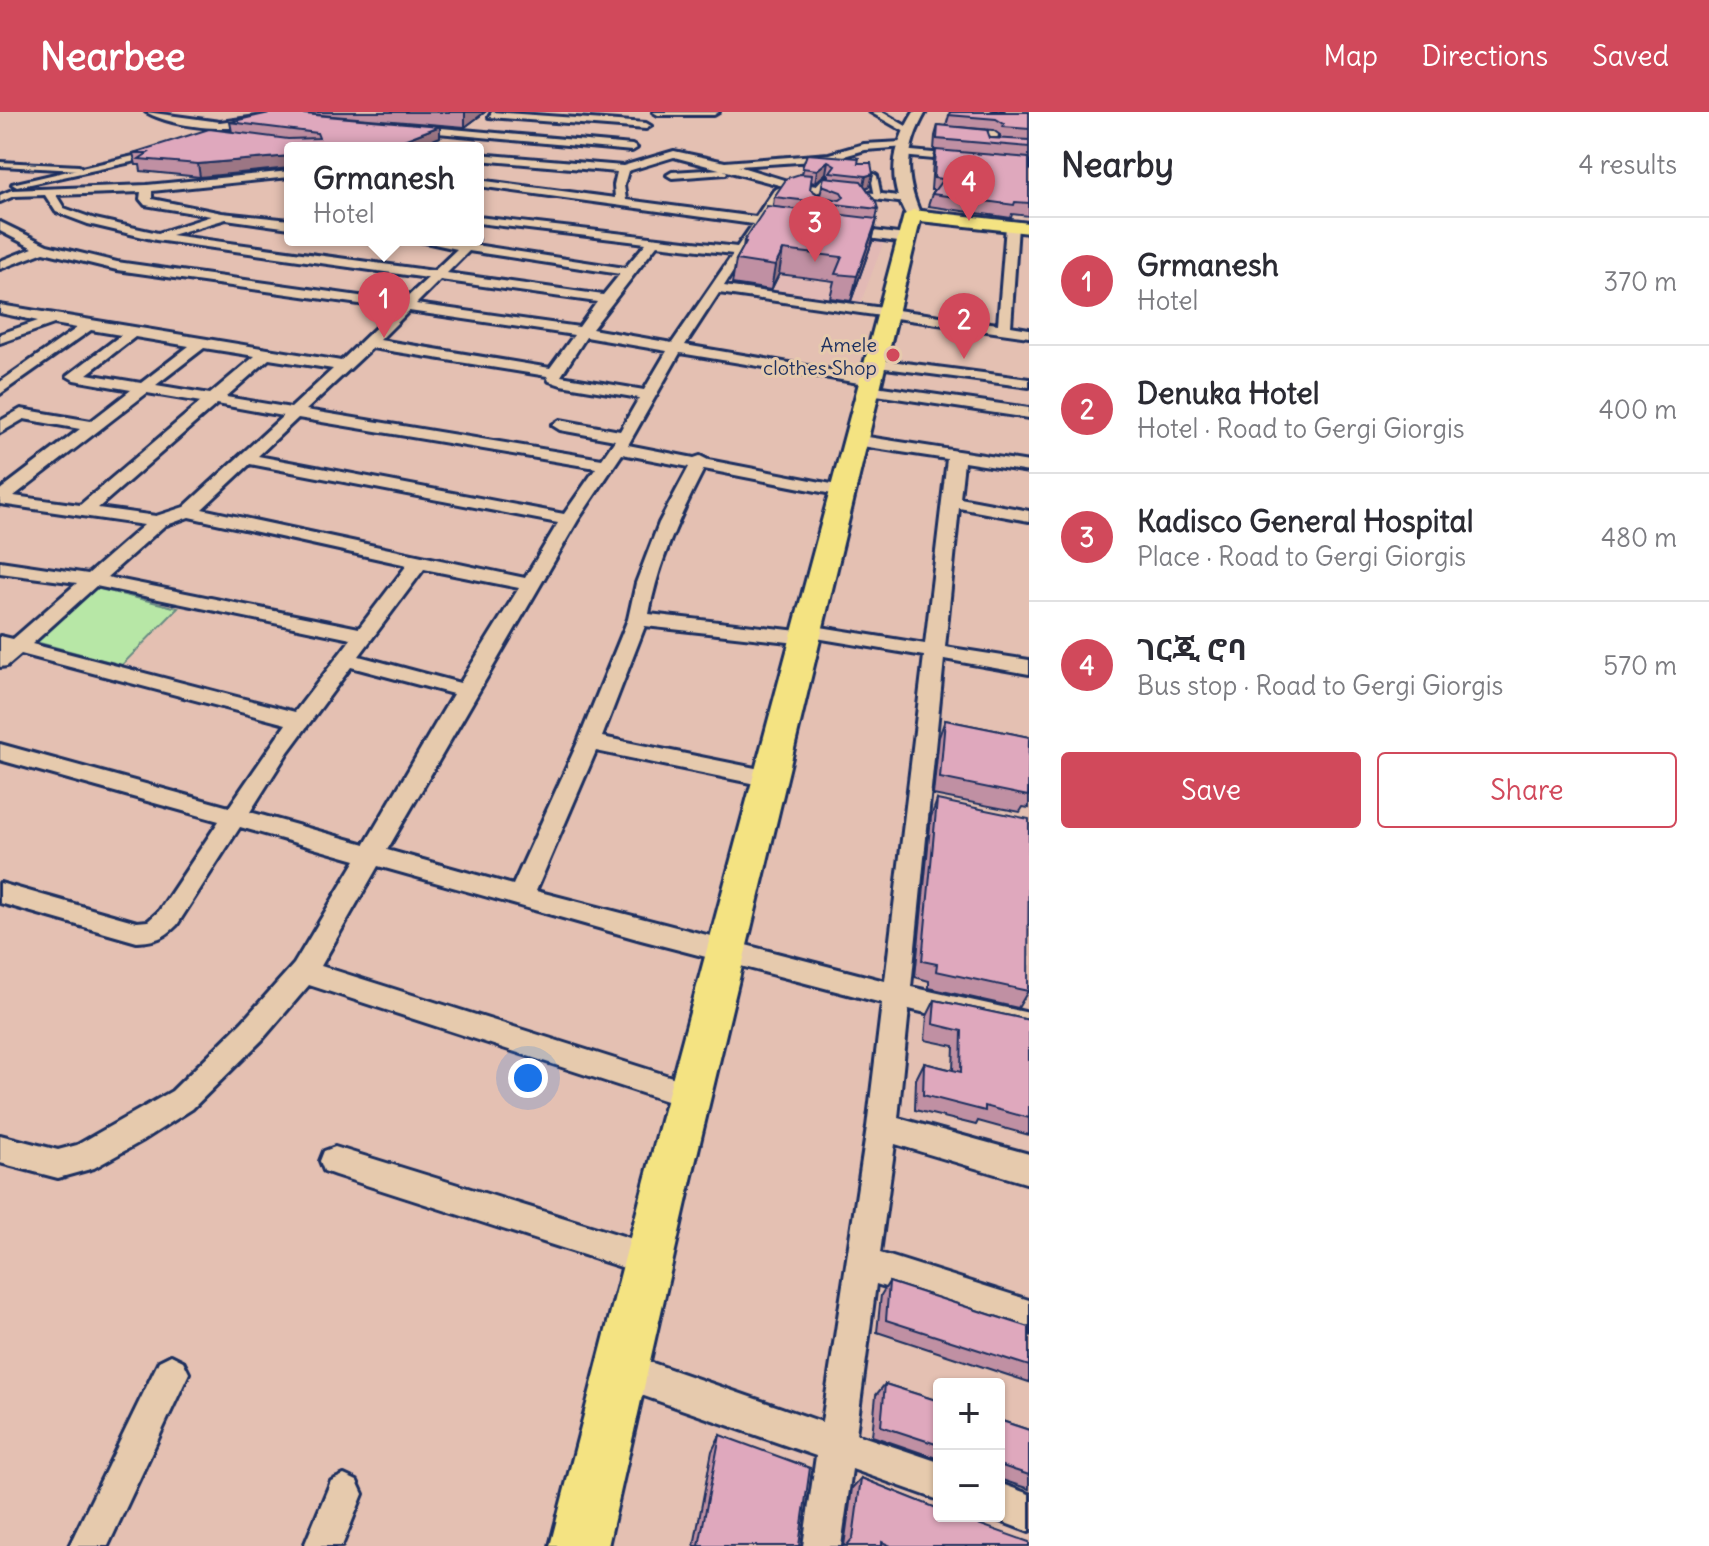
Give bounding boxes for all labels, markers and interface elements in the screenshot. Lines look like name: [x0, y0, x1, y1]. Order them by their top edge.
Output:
text: Nearbee: [40, 33, 186, 80]
text: Map: [1323, 38, 1378, 74]
text: Directions: [1422, 38, 1548, 74]
text: Saved: [1592, 38, 1669, 74]
popup: [284, 142, 484, 246]
text: Nearby: [1061, 143, 1174, 186]
text: 4 results: [1579, 148, 1677, 181]
pin: 4: [943, 155, 995, 221]
text: Grmanesh: [313, 159, 455, 197]
pin: 3: [789, 196, 841, 262]
text: Hotel: [313, 197, 375, 230]
text: Grmanesh: [1137, 246, 1279, 284]
text: 1: [1082, 265, 1092, 298]
text: 370 m: [1603, 265, 1677, 298]
pin: 1: [358, 272, 410, 338]
text: Hotel: [1137, 284, 1198, 317]
pin: 2: [938, 293, 990, 359]
place label: Amele clothes Shop: [763, 332, 877, 380]
marker: Amele clothes Shop: [884, 346, 902, 364]
text: Denuka Hotel: [1137, 374, 1319, 412]
text: 2: [1080, 393, 1094, 426]
text: 400 m: [1599, 393, 1677, 426]
text: Hotel · Road to Gergi Giorgis: [1137, 412, 1465, 445]
text: Kadisco General Hospital: [1137, 502, 1473, 540]
text: 3: [1080, 521, 1094, 554]
text: 480 m: [1601, 521, 1677, 554]
text: Place · Road to Gergi Giorgis: [1137, 540, 1466, 573]
text: ገርጂ ሮባ: [1137, 630, 1247, 668]
text: 4: [1079, 649, 1095, 682]
text: 570 m: [1603, 649, 1677, 682]
text: Bus stop · Road to Gergi Giorgis: [1137, 669, 1503, 702]
button: Save: [1061, 752, 1361, 828]
button: Share: [1377, 752, 1677, 828]
your location: [508, 1058, 548, 1098]
map controls: [933, 1378, 1005, 1522]
button: +: [933, 1378, 1005, 1450]
button: −: [933, 1450, 1005, 1522]

